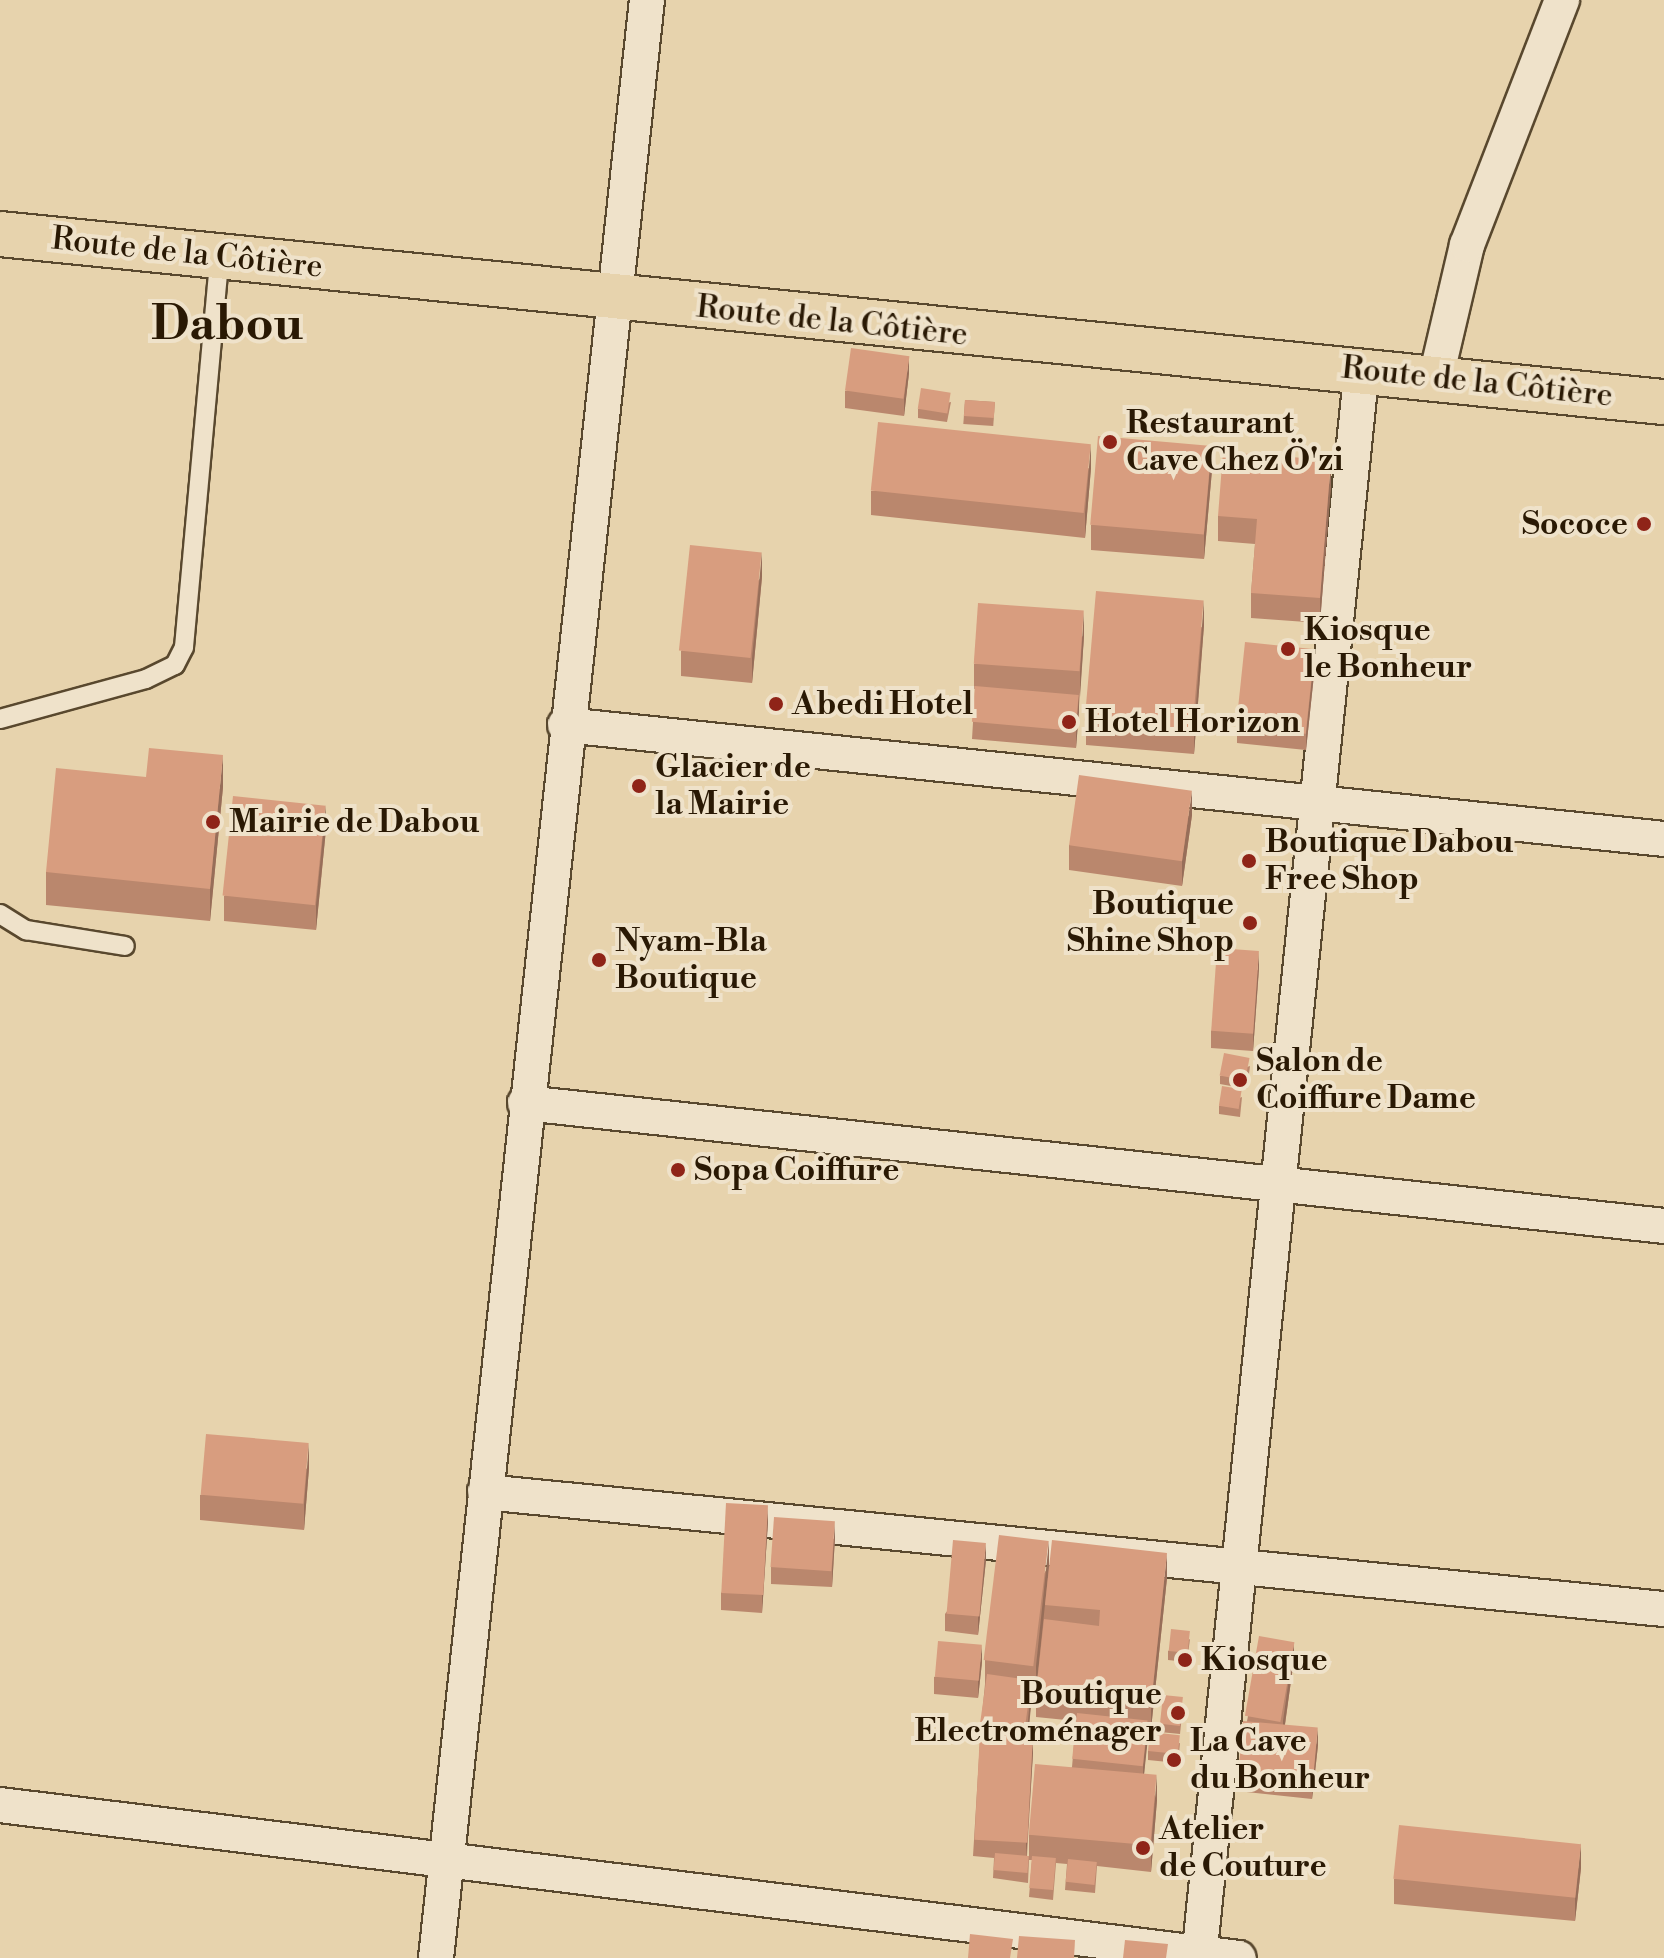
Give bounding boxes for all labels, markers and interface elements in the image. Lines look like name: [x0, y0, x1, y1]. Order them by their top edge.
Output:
street label: Route de la Côtière: [49, 220, 325, 286]
street label: Route de la Côtière: [694, 288, 970, 354]
district label: Dabou: [151, 297, 303, 355]
street label: Route de la Côtière: [1339, 349, 1615, 415]
place label: Restaurant Cave Chez Ö'zi: [1126, 405, 1343, 480]
marker: Restaurant Cave Chez Ö'zi: [1101, 433, 1119, 451]
place label: Sococe: [1522, 505, 1628, 543]
marker: Sococe: [1635, 515, 1653, 533]
place label: Kiosque le Bonheur: [1304, 612, 1472, 687]
marker: Kiosque le Bonheur: [1279, 640, 1297, 658]
place label: Abedi Hotel: [792, 685, 973, 723]
marker: Abedi Hotel: [767, 695, 785, 713]
place label: Hotel Horizon: [1085, 703, 1300, 741]
marker: Hotel Horizon: [1060, 713, 1078, 731]
place label: Glacier de la Mairie: [655, 749, 811, 824]
marker: Glacier de la Mairie: [630, 777, 648, 795]
place label: Mairie de Dabou: [229, 803, 479, 841]
marker: Mairie de Dabou: [204, 813, 222, 831]
place label: Boutique Dabou Free Shop: [1265, 824, 1513, 899]
marker: Boutique Dabou Free Shop: [1240, 852, 1258, 870]
place label: Boutique Shine Shop: [1067, 886, 1234, 961]
marker: Boutique Shine Shop: [1241, 914, 1259, 932]
place label: Nyam-Bla Boutique: [615, 923, 767, 998]
marker: Nyam-Bla Boutique: [590, 951, 608, 969]
place label: Salon de Coiffure Dame: [1256, 1043, 1476, 1118]
marker: Salon de Coiffure Dame: [1231, 1071, 1249, 1089]
place label: Sopa Coiffure: [694, 1151, 899, 1189]
marker: Sopa Coiffure: [669, 1161, 687, 1179]
place label: Kiosque: [1201, 1641, 1328, 1679]
marker: Kiosque: [1176, 1651, 1194, 1669]
place label: Boutique Electroménager: [915, 1676, 1162, 1751]
marker: Boutique Electroménager: [1169, 1704, 1187, 1722]
place label: La Cave du Bonheur: [1190, 1723, 1370, 1798]
marker: La Cave du Bonheur: [1165, 1751, 1183, 1769]
place label: Atelier de Couture: [1159, 1811, 1327, 1886]
marker: Atelier de Couture: [1134, 1839, 1152, 1857]

